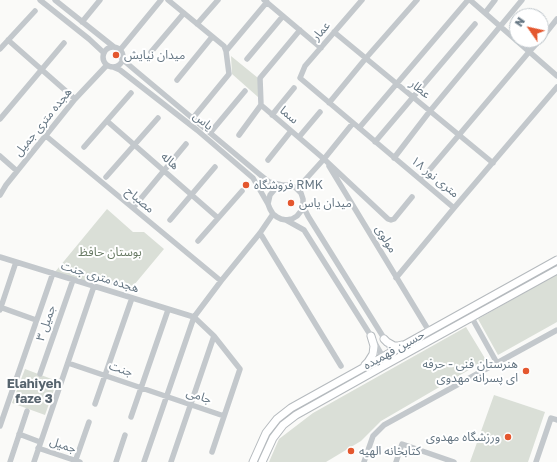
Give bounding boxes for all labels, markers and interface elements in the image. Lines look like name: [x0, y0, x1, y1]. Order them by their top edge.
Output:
north arrow: [509, 8, 549, 48]
text: N: [512, 14, 527, 29]
street label: عمار: [309, 18, 333, 44]
place label: میدان نیایش: [124, 48, 185, 62]
marker: میدان نیایش: [111, 50, 121, 60]
street label: عطار: [407, 76, 433, 102]
street label: هجده متری جمیل: [11, 85, 75, 159]
street label: سما: [277, 103, 301, 127]
street label: یاس: [190, 109, 216, 133]
street label: هاله: [158, 149, 182, 173]
street label: ۱۸ متری نور: [408, 153, 462, 201]
place label: فروشگاه RMK: [254, 178, 323, 192]
marker: فروشگاه RMK: [241, 180, 251, 190]
street label: مصباح: [123, 184, 157, 216]
place label: میدان یاس: [299, 196, 352, 210]
marker: میدان یاس: [286, 198, 296, 208]
street label: مولوی: [372, 222, 400, 256]
park label: بوستان حافظ: [78, 245, 142, 259]
street label: هجده متری جنت: [59, 258, 141, 296]
street label: جمیل ۳: [33, 303, 59, 343]
street label: حسین فهمیده: [361, 327, 427, 373]
place label: هنرستان فنی - حرفه ای پسرانه مهدوی: [422, 357, 518, 385]
street label: جنت: [107, 358, 135, 380]
marker: هنرستان فنی - حرفه ای پسرانه مهدوی: [521, 366, 531, 376]
district label: Elahiyeh faze 3: [7, 376, 61, 407]
street label: جامی: [185, 385, 213, 407]
place label: ورزشگاه مهدوی: [426, 430, 500, 444]
marker: ورزشگاه مهدوی: [503, 432, 513, 442]
street label: جمیل: [48, 434, 78, 456]
place label: کتابخانه الهیه: [359, 444, 421, 458]
marker: کتابخانه الهیه: [346, 446, 356, 456]

